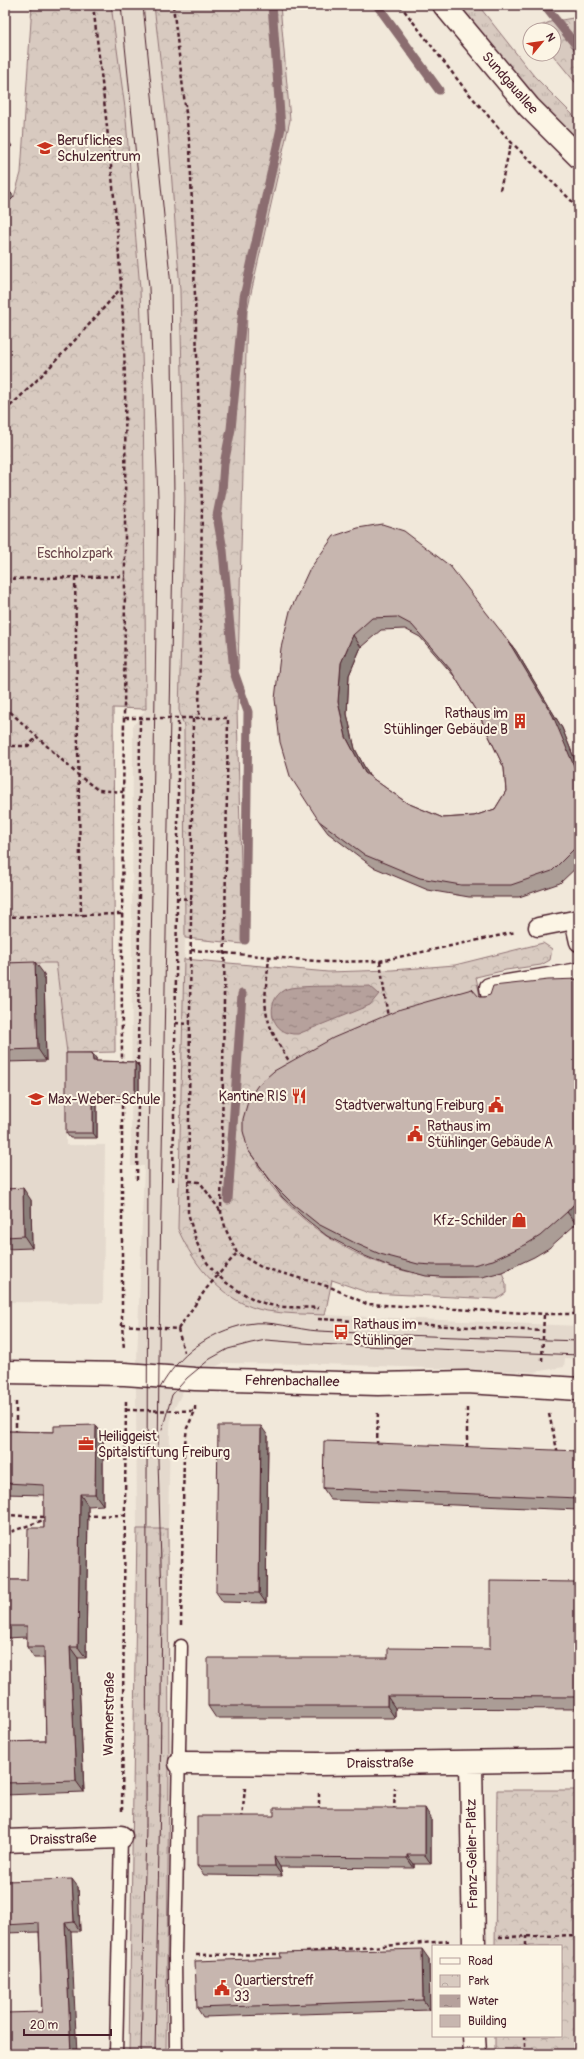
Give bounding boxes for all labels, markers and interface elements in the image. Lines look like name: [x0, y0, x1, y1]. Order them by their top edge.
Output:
north arrow: [522, 22, 562, 62]
text: N: [543, 31, 558, 44]
street label: Sundgauallee: [478, 48, 542, 118]
place label: Berufliches Schulzentrum: [57, 132, 141, 165]
school or university icon: Berufliches Schulzentrum: [36, 139, 54, 157]
park label: Eschholzpark: [37, 545, 113, 562]
place label: Rathaus im Stühlinger Gebäude B: [383, 705, 508, 738]
building icon: Rathaus im Stühlinger Gebäude B: [511, 712, 529, 730]
restaurant icon: Kantine RIS: [290, 1087, 308, 1105]
place label: Kantine RIS: [219, 1088, 287, 1105]
school or university icon: Max-Weber-Schule: [27, 1090, 45, 1108]
place label: Max-Weber-Schule: [48, 1091, 160, 1108]
public building icon: Stadtverwaltung Freiburg: [487, 1096, 505, 1114]
place label: Stadtverwaltung Freiburg: [335, 1097, 484, 1114]
place label: Rathaus im Stühlinger Gebäude A: [427, 1118, 553, 1151]
public building icon: Rathaus im Stühlinger Gebäude A: [406, 1125, 424, 1143]
shop icon: Kfz-Schilder: [510, 1211, 528, 1229]
place label: Kfz-Schilder: [433, 1212, 507, 1229]
place label: Rathaus im Stühlinger: [353, 1316, 417, 1349]
bus stop icon: Rathaus im Stühlinger: [332, 1323, 350, 1341]
street label: Fehrenbachallee: [244, 1372, 340, 1390]
place label: Heiliggeist Spitalstiftung Freiburg: [98, 1428, 230, 1461]
office icon: Heiliggeist Spitalstiftung Freiburg: [77, 1435, 95, 1453]
street label: Wannerstraße: [100, 1672, 118, 1756]
street label: Draisstraße: [346, 1754, 414, 1772]
street label: Franz-Geiler-Platz: [463, 1799, 481, 1909]
street label: Draisstraße: [29, 1829, 97, 1849]
legend: [432, 1945, 562, 2037]
text: Road: [468, 1954, 493, 1969]
place label: Quartierstreff 33: [234, 1972, 314, 2005]
text: Park: [468, 1974, 489, 1989]
public building icon: Quartierstreff 33: [213, 1979, 231, 1997]
text: Water: [468, 1994, 499, 2009]
scale bar: [24, 2011, 111, 2037]
text: Building: [468, 2014, 507, 2029]
text: 20 m: [30, 2018, 59, 2033]

